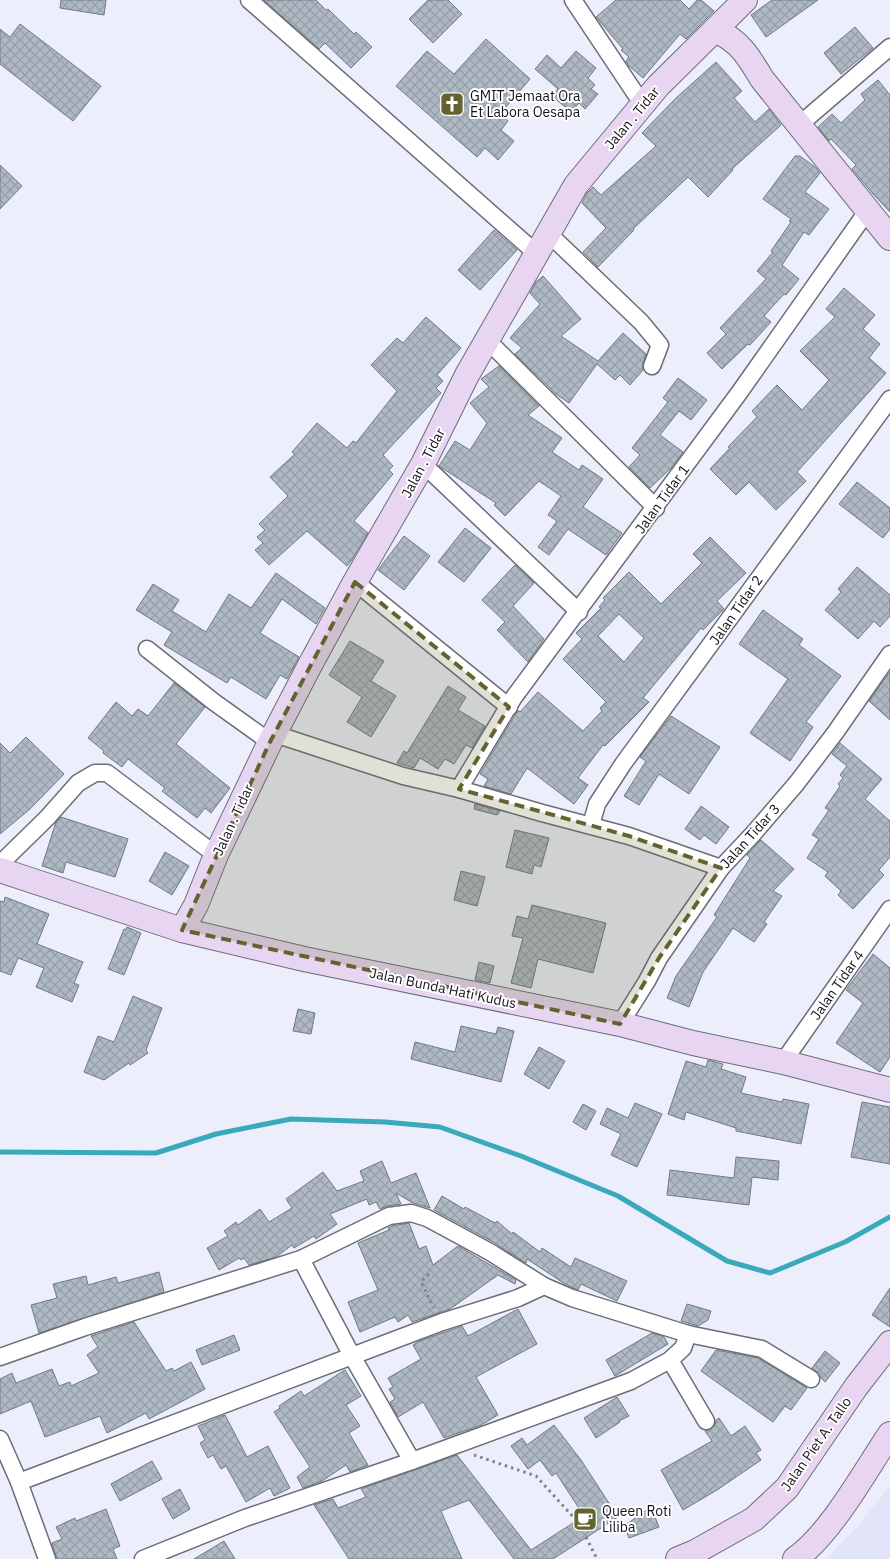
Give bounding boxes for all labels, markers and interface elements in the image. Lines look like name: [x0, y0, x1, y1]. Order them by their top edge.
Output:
street label: Jalan . Tidar: [601, 83, 663, 153]
place label: GMIT Jemaat Ora Et Labora Oesapa: [470, 87, 581, 121]
church icon: GMIT Jemaat Ora Et Labora Oesapa: [439, 91, 465, 117]
street label: Jalan . Tidar: [397, 425, 449, 501]
street label: Jalan Tidar 1: [631, 461, 693, 537]
street label: Jalan Tidar 2: [705, 572, 767, 648]
street label: Jalan . Tidar: [209, 782, 257, 858]
street label: Jalan Tidar 3: [716, 800, 784, 872]
street label: Jalan Tidar 4: [806, 947, 868, 1023]
street label: Jalan Bunda Hati Kudus: [368, 964, 518, 1012]
street label: Jalan Piet A. Tallo: [777, 1393, 855, 1495]
place label: Queen Roti Liliba: [602, 1502, 672, 1536]
cafe icon: Queen Roti Liliba: [572, 1506, 598, 1532]

